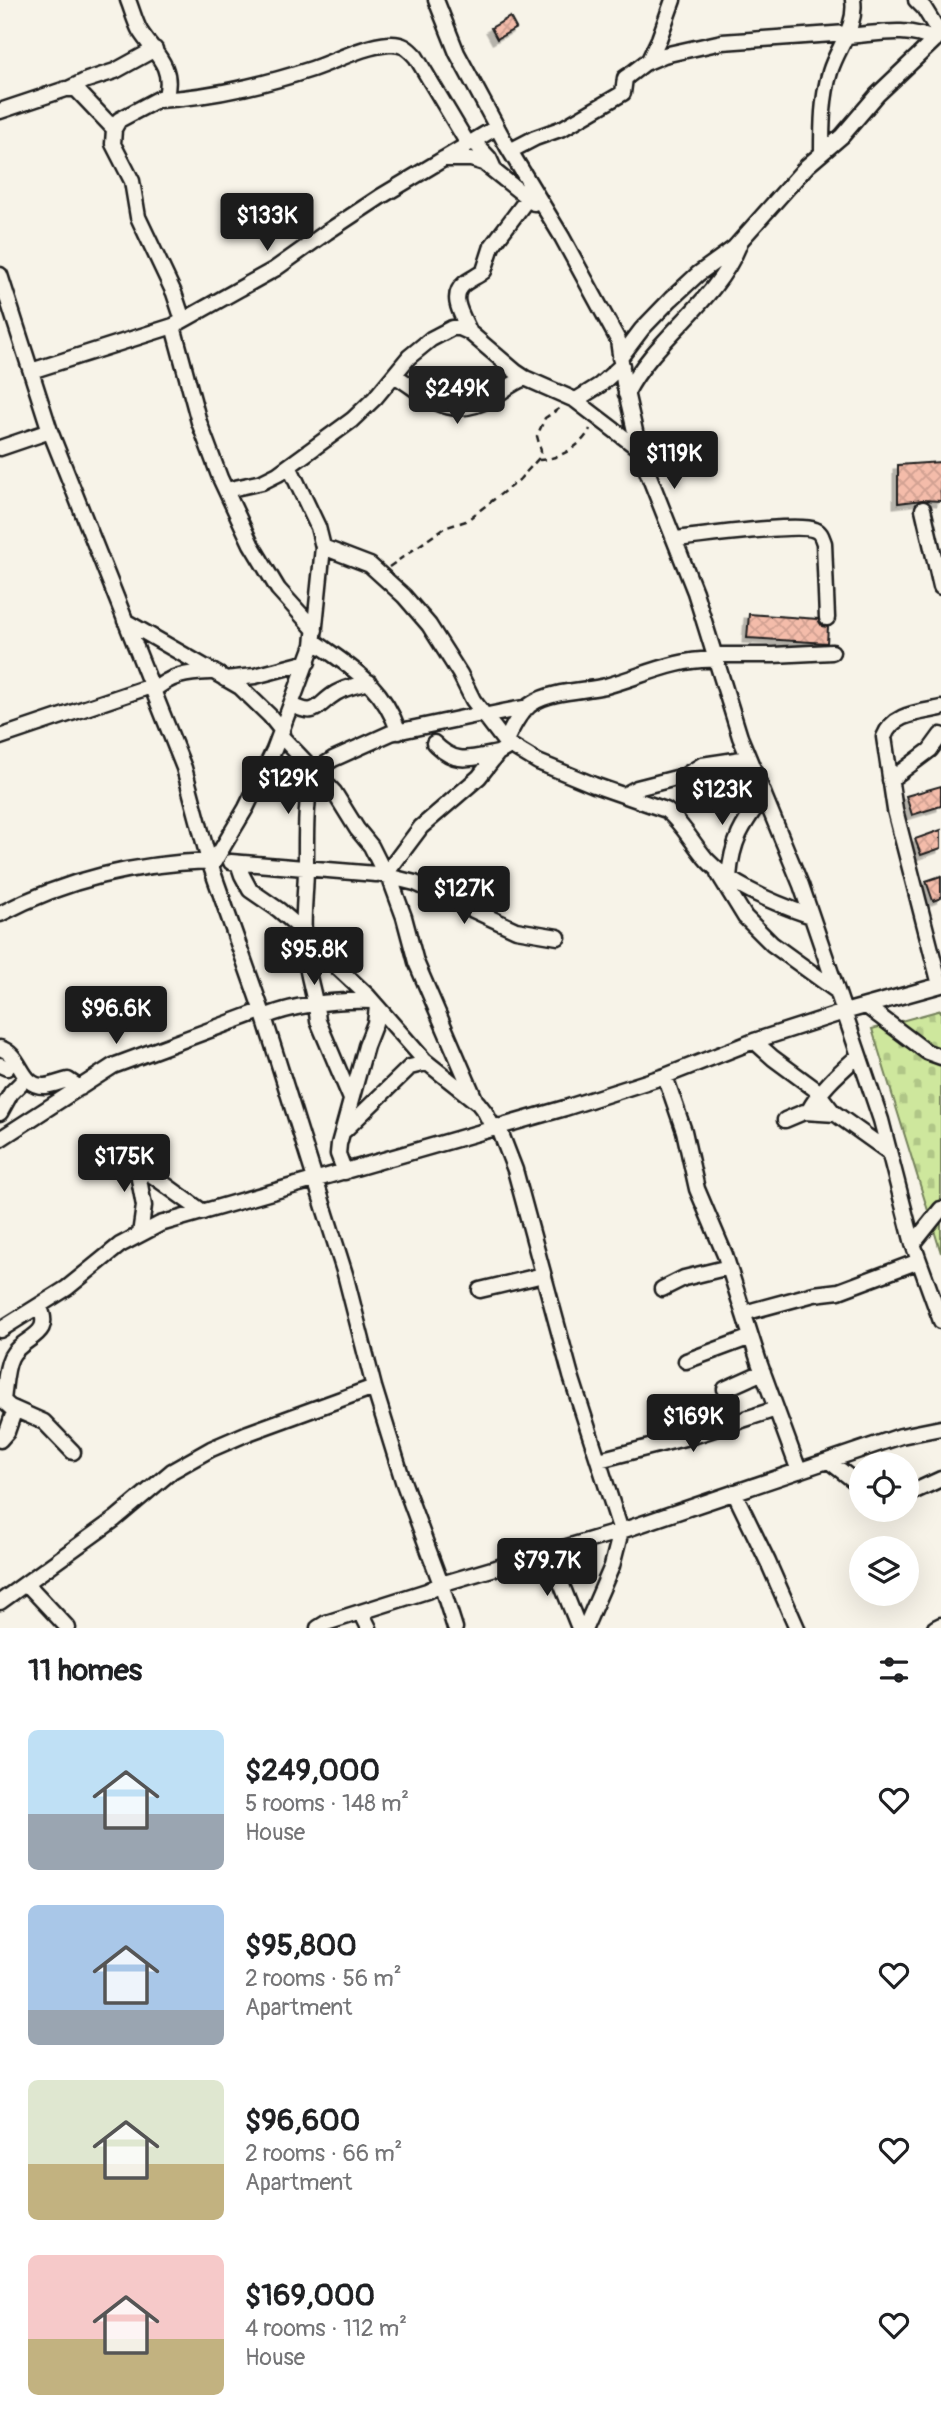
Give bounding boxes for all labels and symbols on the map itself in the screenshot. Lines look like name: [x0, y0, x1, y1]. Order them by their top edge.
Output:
pin: $133K: [218, 194, 316, 253]
pin: $249K: [408, 366, 506, 426]
pin: $119K: [625, 432, 723, 491]
pin: $129K: [239, 756, 337, 816]
pin: $123K: [673, 768, 771, 827]
pin: $127K: [415, 866, 513, 926]
pin: $95.8K: [257, 928, 371, 987]
pin: $96.6K: [59, 986, 173, 1046]
pin: $175K: [75, 1134, 173, 1194]
pin: $169K: [644, 1394, 742, 1454]
pin: $79.7K: [490, 1538, 604, 1598]

